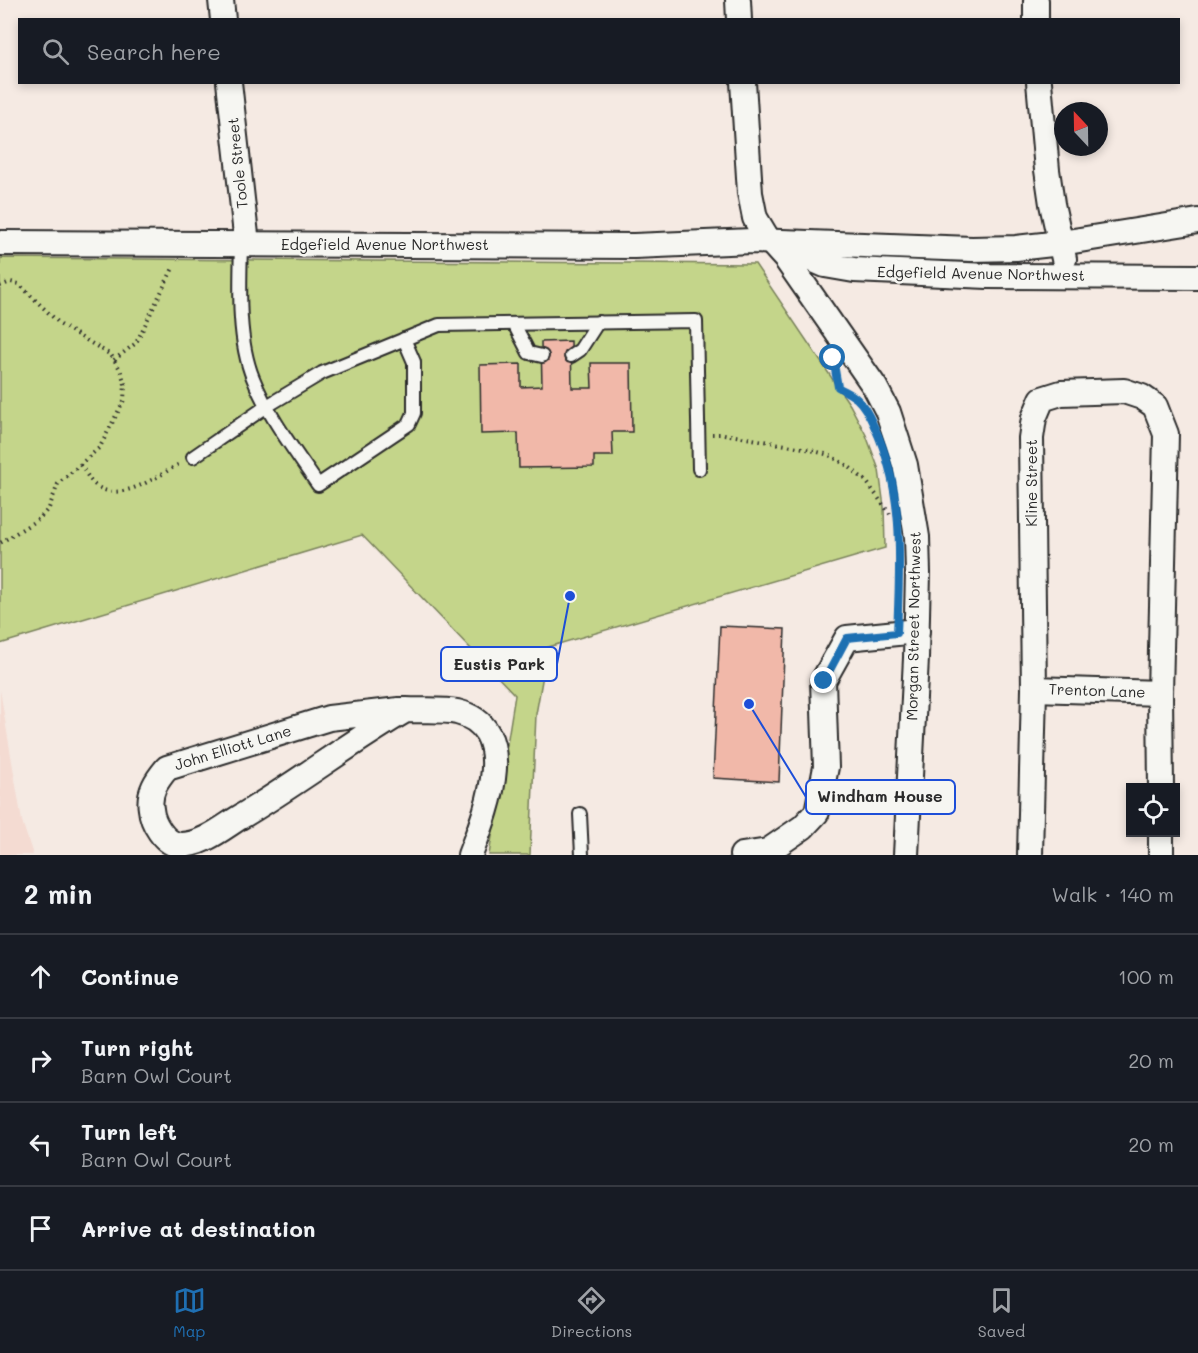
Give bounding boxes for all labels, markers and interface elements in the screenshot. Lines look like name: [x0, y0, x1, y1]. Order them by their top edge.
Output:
search box: [18, 18, 1180, 84]
icon: search: [39, 35, 72, 68]
text: Search here: [87, 37, 221, 66]
north arrow: [1054, 102, 1108, 156]
street label: Toole Street: [222, 116, 252, 210]
street label: Edgefield Avenue Northwest: [281, 234, 489, 254]
street label: Edgefield Avenue Northwest: [877, 261, 1085, 285]
route start: [819, 344, 845, 370]
street label: Kline Street: [1021, 439, 1041, 527]
street label: Morgan Street Northwest: [901, 531, 925, 721]
callout: Eustis Park: [441, 647, 557, 681]
text: Eustis Park: [453, 653, 545, 674]
route end: [810, 667, 836, 693]
street label: Trenton Lane: [1048, 678, 1146, 702]
street label: John Elliott Lane: [172, 720, 294, 774]
callout: Windham House: [806, 780, 955, 814]
map controls: [1126, 783, 1180, 837]
button: locate: [1126, 783, 1180, 837]
text: Windham House: [817, 785, 943, 806]
text: 2 min: [24, 877, 92, 911]
text: Walk · 140 m: [1051, 881, 1174, 907]
icon: ahead: [24, 960, 57, 993]
text: Continue: [81, 962, 179, 991]
text: 100 m: [1118, 963, 1174, 989]
text: Turn right: [81, 1033, 193, 1062]
icon: right: [24, 1044, 57, 1077]
text: 20 m: [1128, 1047, 1174, 1073]
text: Barn Owl Court: [81, 1062, 232, 1088]
text: Turn left: [81, 1117, 177, 1146]
icon: left: [24, 1128, 57, 1161]
text: 20 m: [1128, 1131, 1174, 1157]
text: Barn Owl Court: [81, 1146, 232, 1172]
icon: arrive: [24, 1212, 57, 1245]
text: Arrive at destination: [81, 1214, 316, 1243]
tab: Map: [173, 1284, 206, 1341]
tab: Directions: [551, 1284, 632, 1341]
tab: Saved: [978, 1284, 1025, 1341]

